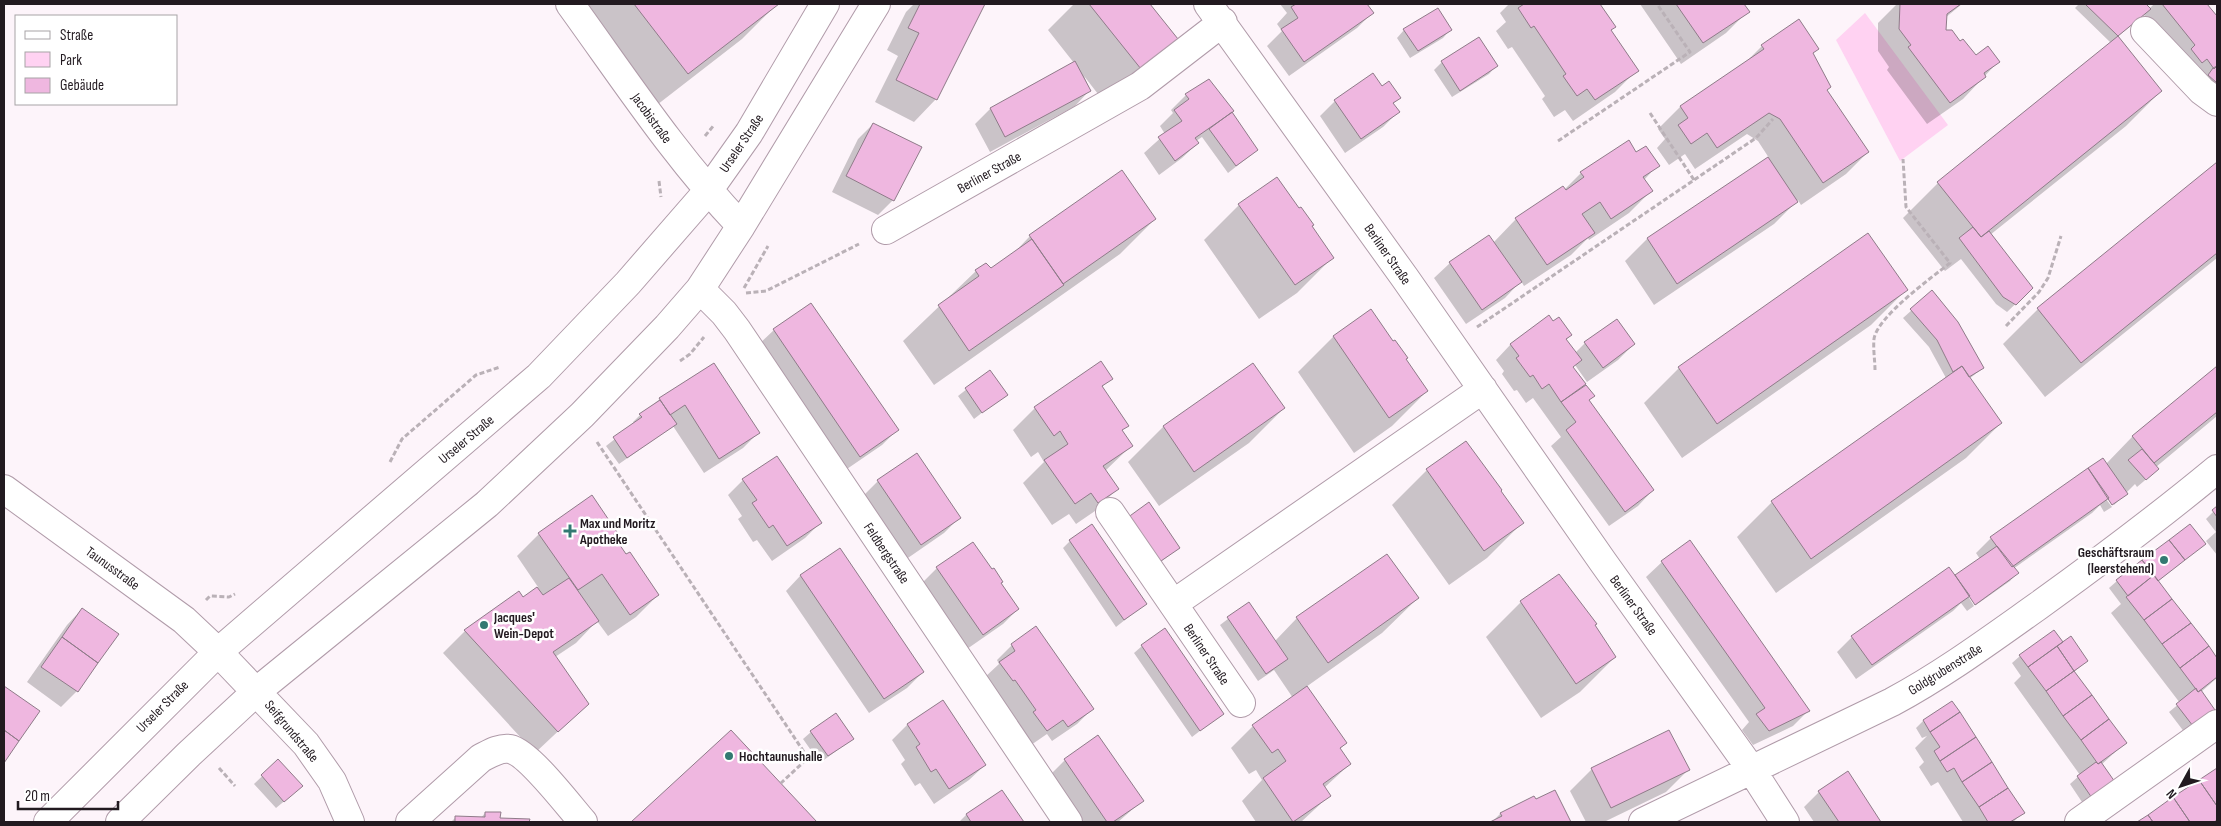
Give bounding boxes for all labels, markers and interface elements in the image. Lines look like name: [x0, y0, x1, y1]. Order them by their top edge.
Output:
legend: [15, 15, 178, 105]
text: Straße: [60, 26, 93, 45]
text: Park: [60, 51, 82, 70]
text: Gebäude: [60, 76, 104, 95]
street label: Jacobistraße: [627, 89, 676, 147]
street label: Urseler Straße: [716, 111, 767, 176]
street label: Berliner Straße: [954, 148, 1024, 197]
street label: Berliner Straße: [1360, 221, 1415, 288]
street label: Urseler Straße: [435, 411, 497, 467]
place label: Max und Moritz Apotheke: [579, 515, 656, 548]
street label: Feldbergstraße: [860, 520, 913, 587]
marker: Max und Moritz Apotheke: [564, 525, 576, 537]
street label: Taunusstraße: [82, 543, 143, 594]
place label: Geschäftsraum (leerstehend): [2078, 544, 2154, 577]
marker: Geschäftsraum (leerstehend): [2158, 554, 2170, 566]
street label: Berliner Straße: [1606, 572, 1661, 639]
place label: Jacques' Wein-Depot: [493, 609, 554, 642]
marker: Jacques' Wein-Depot: [478, 619, 490, 631]
street label: Berliner Straße: [1180, 620, 1233, 688]
street label: Goldgrubenstraße: [1905, 640, 1985, 699]
street label: Urseler Straße: [133, 677, 192, 736]
street label: Seifgrundstraße: [261, 697, 322, 766]
place label: Hochtaunushalle: [739, 748, 823, 765]
marker: Hochtaunushalle: [723, 750, 735, 762]
north arrow: [2156, 761, 2206, 811]
scale bar: [18, 778, 118, 810]
text: N: [2163, 786, 2180, 802]
text: 20 m: [25, 787, 50, 806]

